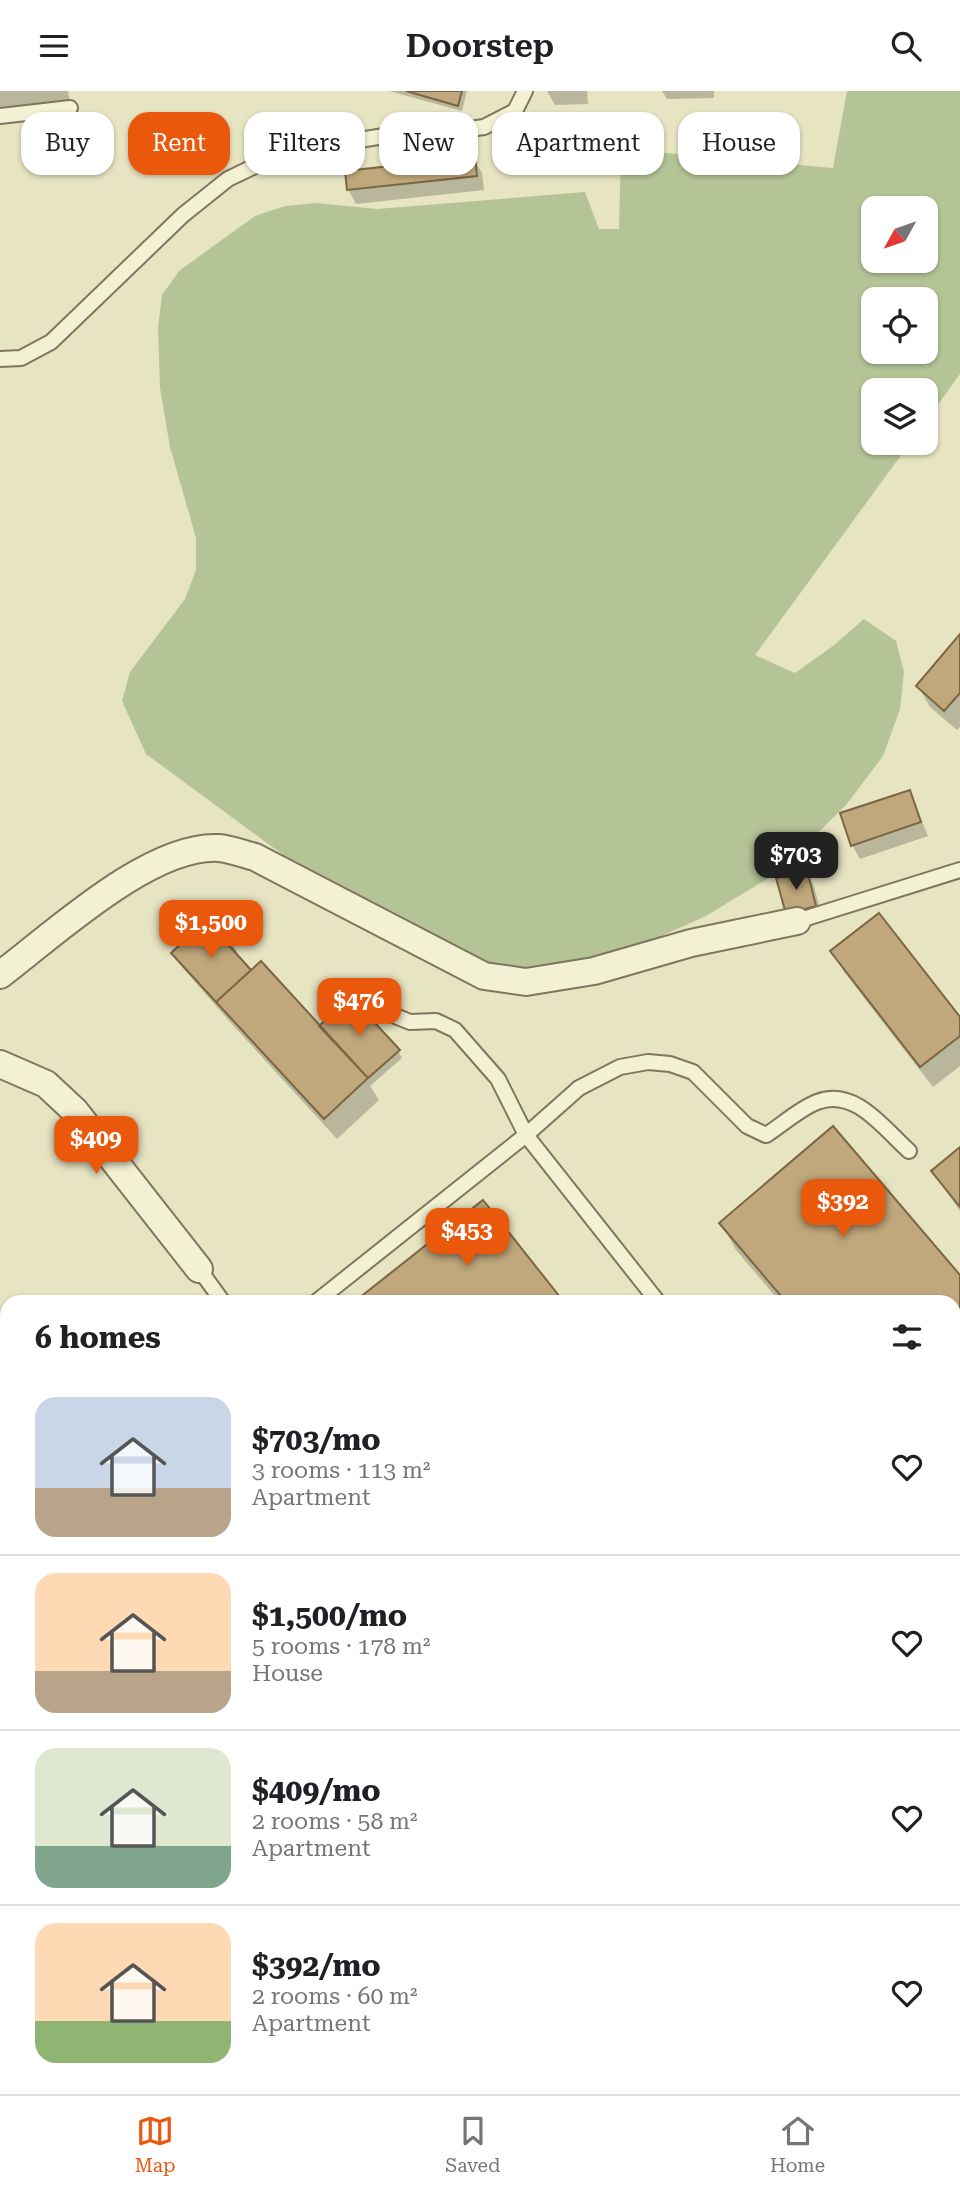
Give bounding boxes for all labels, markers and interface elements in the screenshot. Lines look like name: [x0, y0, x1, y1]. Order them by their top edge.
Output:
icon: menu: [35, 27, 73, 65]
text: Doorstep: [406, 27, 554, 65]
icon: search: [887, 27, 925, 65]
chip: Buy: [21, 112, 114, 175]
chip: Rent: [128, 112, 230, 175]
chip: Filters: [244, 112, 365, 175]
chip: New: [379, 112, 478, 175]
chip: Apartment: [492, 112, 664, 175]
chip: House: [678, 112, 800, 175]
north arrow: [861, 196, 938, 273]
map controls: [861, 196, 938, 455]
button: locate: [861, 287, 938, 364]
button: layers: [861, 378, 938, 455]
pin: $703: [755, 833, 837, 892]
text: $703: [770, 841, 822, 868]
pin: $1,500: [154, 901, 268, 960]
text: $1,500: [175, 909, 247, 936]
pin: $476: [318, 979, 400, 1038]
text: $476: [333, 987, 385, 1014]
pin: $409: [55, 1117, 137, 1176]
text: $409: [70, 1125, 122, 1152]
pin: $392: [802, 1179, 884, 1239]
text: $392: [817, 1188, 869, 1215]
pin: $453: [426, 1209, 508, 1268]
text: $453: [441, 1217, 493, 1244]
icon: filters: [888, 1318, 926, 1356]
text: 6 homes: [35, 1320, 161, 1355]
text: $703/mo: [252, 1422, 381, 1457]
icon: home: [91, 1425, 175, 1509]
icon: heart: [888, 1448, 926, 1486]
text: 3 rooms · 113 m²: [252, 1457, 430, 1484]
text: Apartment: [252, 1484, 371, 1511]
text: $1,500/mo: [252, 1598, 407, 1633]
icon: home: [91, 1601, 175, 1685]
icon: heart: [888, 1624, 926, 1662]
text: 5 rooms · 178 m²: [252, 1633, 430, 1660]
text: House: [252, 1660, 323, 1687]
text: $409/mo: [252, 1773, 381, 1808]
icon: home: [91, 1776, 175, 1860]
icon: heart: [888, 1799, 926, 1837]
text: 2 rooms · 58 m²: [252, 1808, 418, 1835]
text: Apartment: [252, 1835, 371, 1862]
text: $392/mo: [252, 1948, 381, 1983]
icon: home: [91, 1951, 175, 2035]
icon: heart: [888, 1974, 926, 2012]
text: 2 rooms · 60 m²: [252, 1983, 418, 2010]
text: Apartment: [252, 2010, 371, 2037]
tab: Map: [135, 2112, 176, 2177]
tab: Saved: [445, 2112, 500, 2177]
tab: Home: [770, 2112, 825, 2177]

